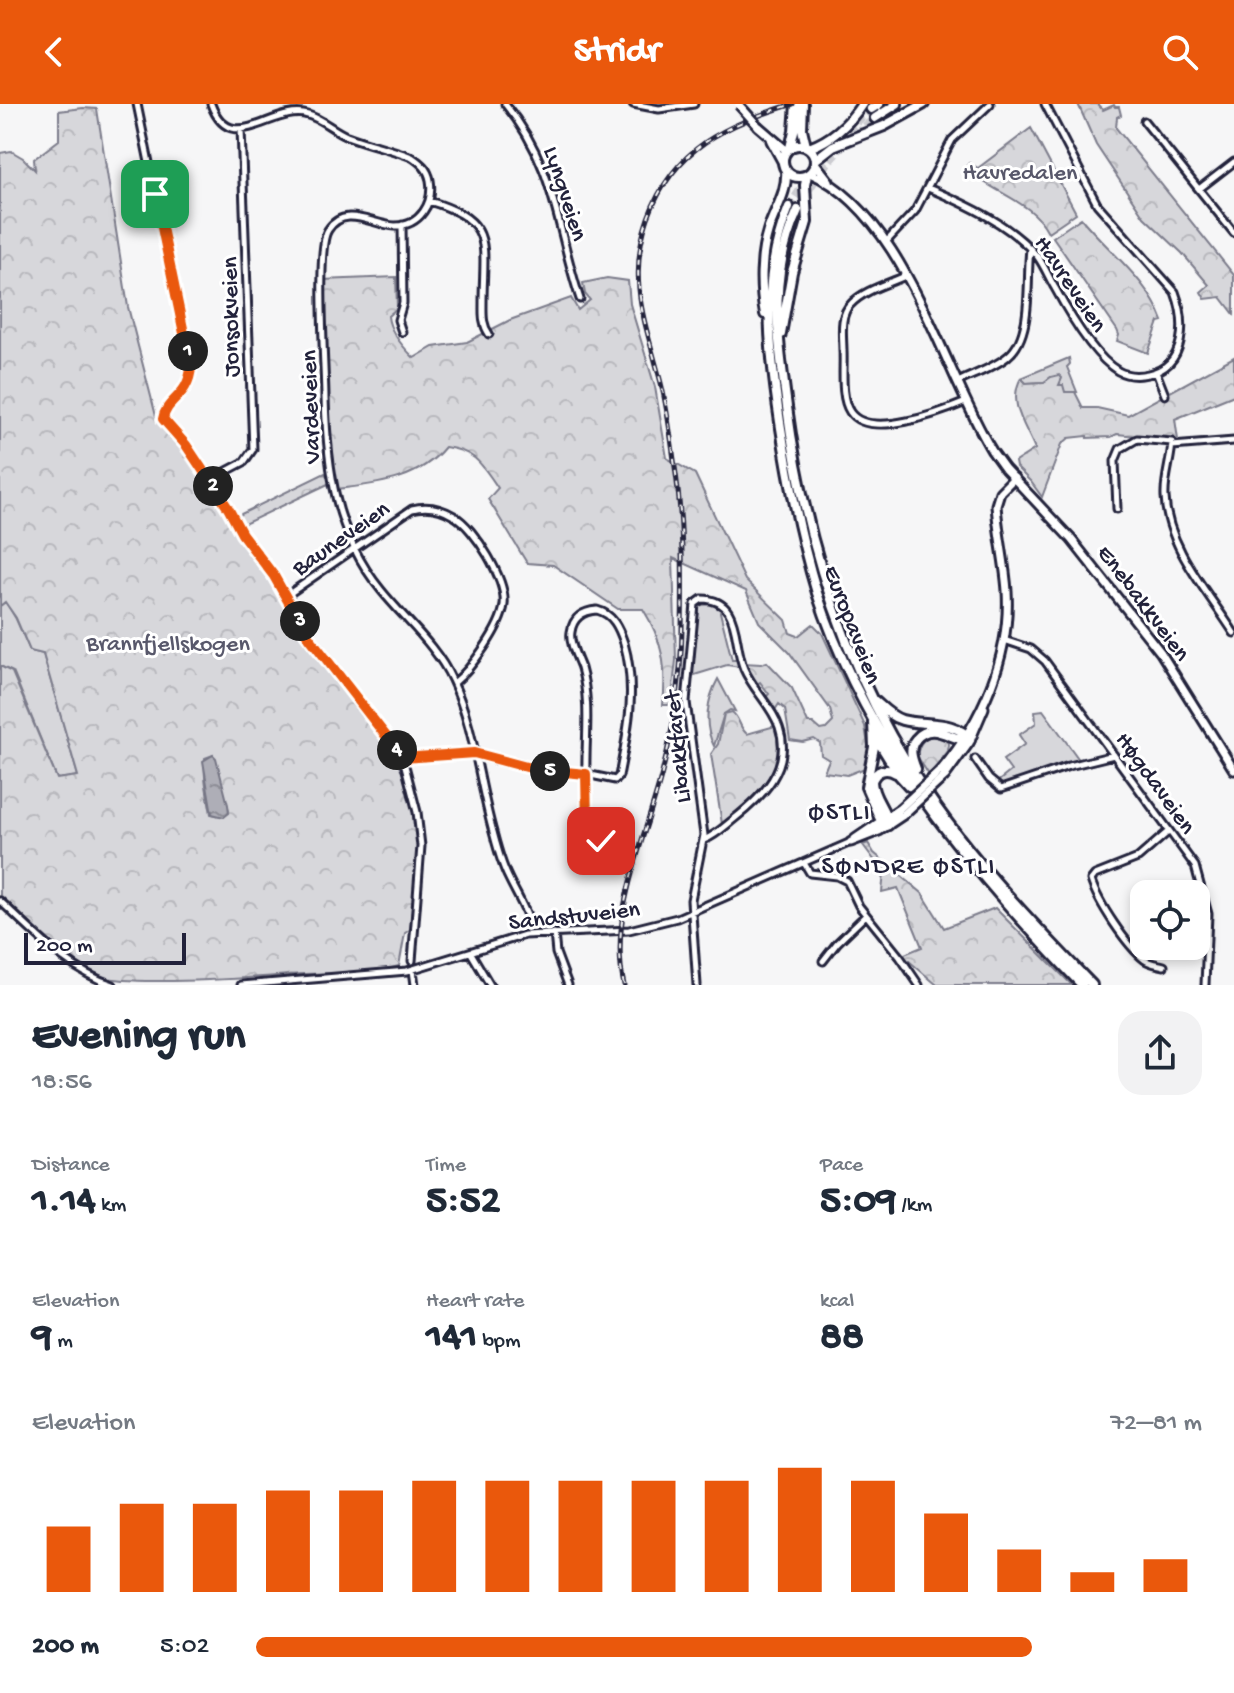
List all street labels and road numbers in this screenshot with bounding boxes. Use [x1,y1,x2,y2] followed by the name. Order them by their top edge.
[535,143,593,246] street label: Lyngveien
[1026,231,1112,339] street label: Havreveien
[217,256,248,377] street label: Jonsokveien
[296,349,329,465] street label: Vardeveien
[287,495,397,585] street label: Bauneveien
[1089,540,1196,668] street label: Enebakkveien
[815,562,887,689] street label: Europaveien
[659,687,700,804] street label: Libakkfaret
[1107,727,1201,841] street label: Høgdaveien
[507,896,642,939] street label: Sandstuveien

